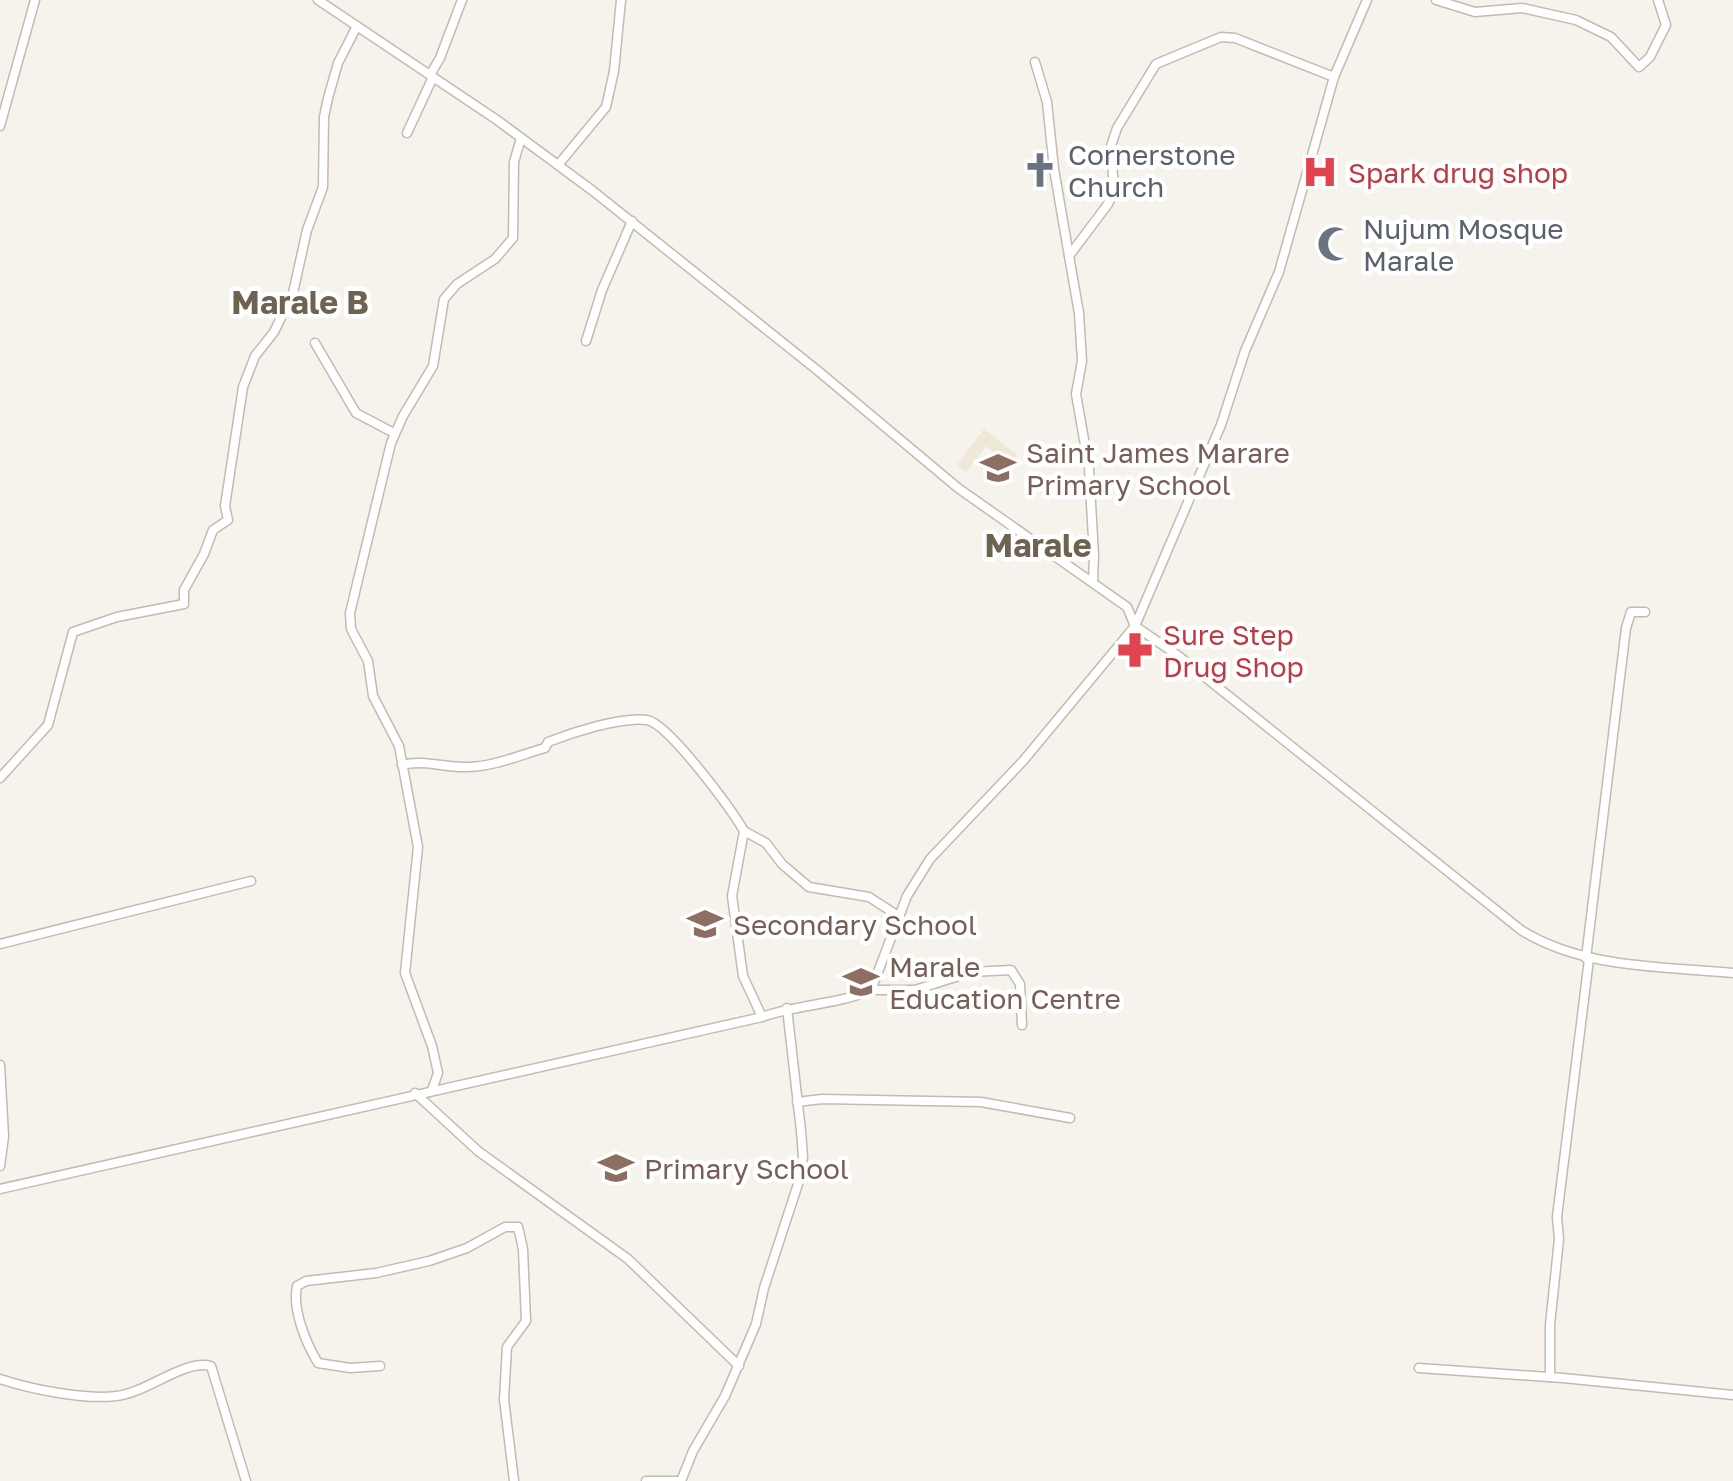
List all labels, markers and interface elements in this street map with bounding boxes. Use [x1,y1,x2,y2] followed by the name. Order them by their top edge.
[1068,138,1235,203] place label: Cornerstone Church
[1021,151,1059,189] church icon: Cornerstone Church
[1301,153,1339,191] hospital icon: Spark drug shop
[1348,156,1568,189] place label: Spark drug shop
[1363,212,1564,277] place label: Nujum Mosque Marale
[1316,225,1354,263] mosque icon: Nujum Mosque Marale
[231,283,369,321] district label: Marale B
[1026,436,1290,501] place label: Saint James Marare Primary School
[979,449,1017,487] school or university icon: Saint James Marare Primary School
[984,526,1092,564] district label: Marale
[1163,618,1304,683] place label: Sure Step Drug Shop
[1116,631,1154,669] pharmacy icon: Sure Step Drug Shop
[686,905,724,943] school or university icon: Secondary School
[733,908,977,941] place label: Secondary School
[889,950,1121,1015] place label: Marale Education Centre
[842,963,880,1001] school or university icon: Marale Education Centre
[597,1149,635,1187] school or university icon: Primary School
[644,1152,849,1185] place label: Primary School

